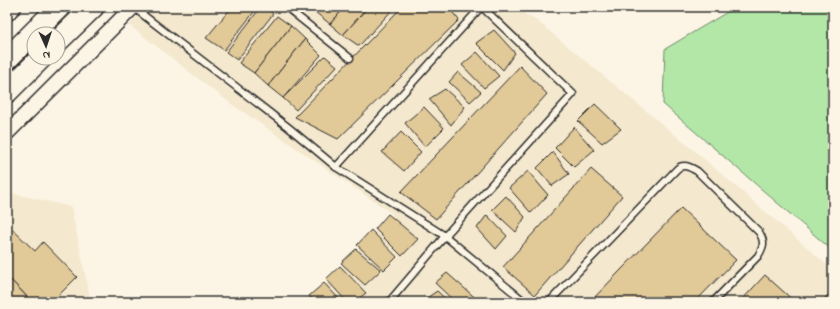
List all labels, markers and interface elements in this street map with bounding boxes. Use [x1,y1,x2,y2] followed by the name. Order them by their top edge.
[26,26,66,66] north arrow
[42,47,51,63] text: N

